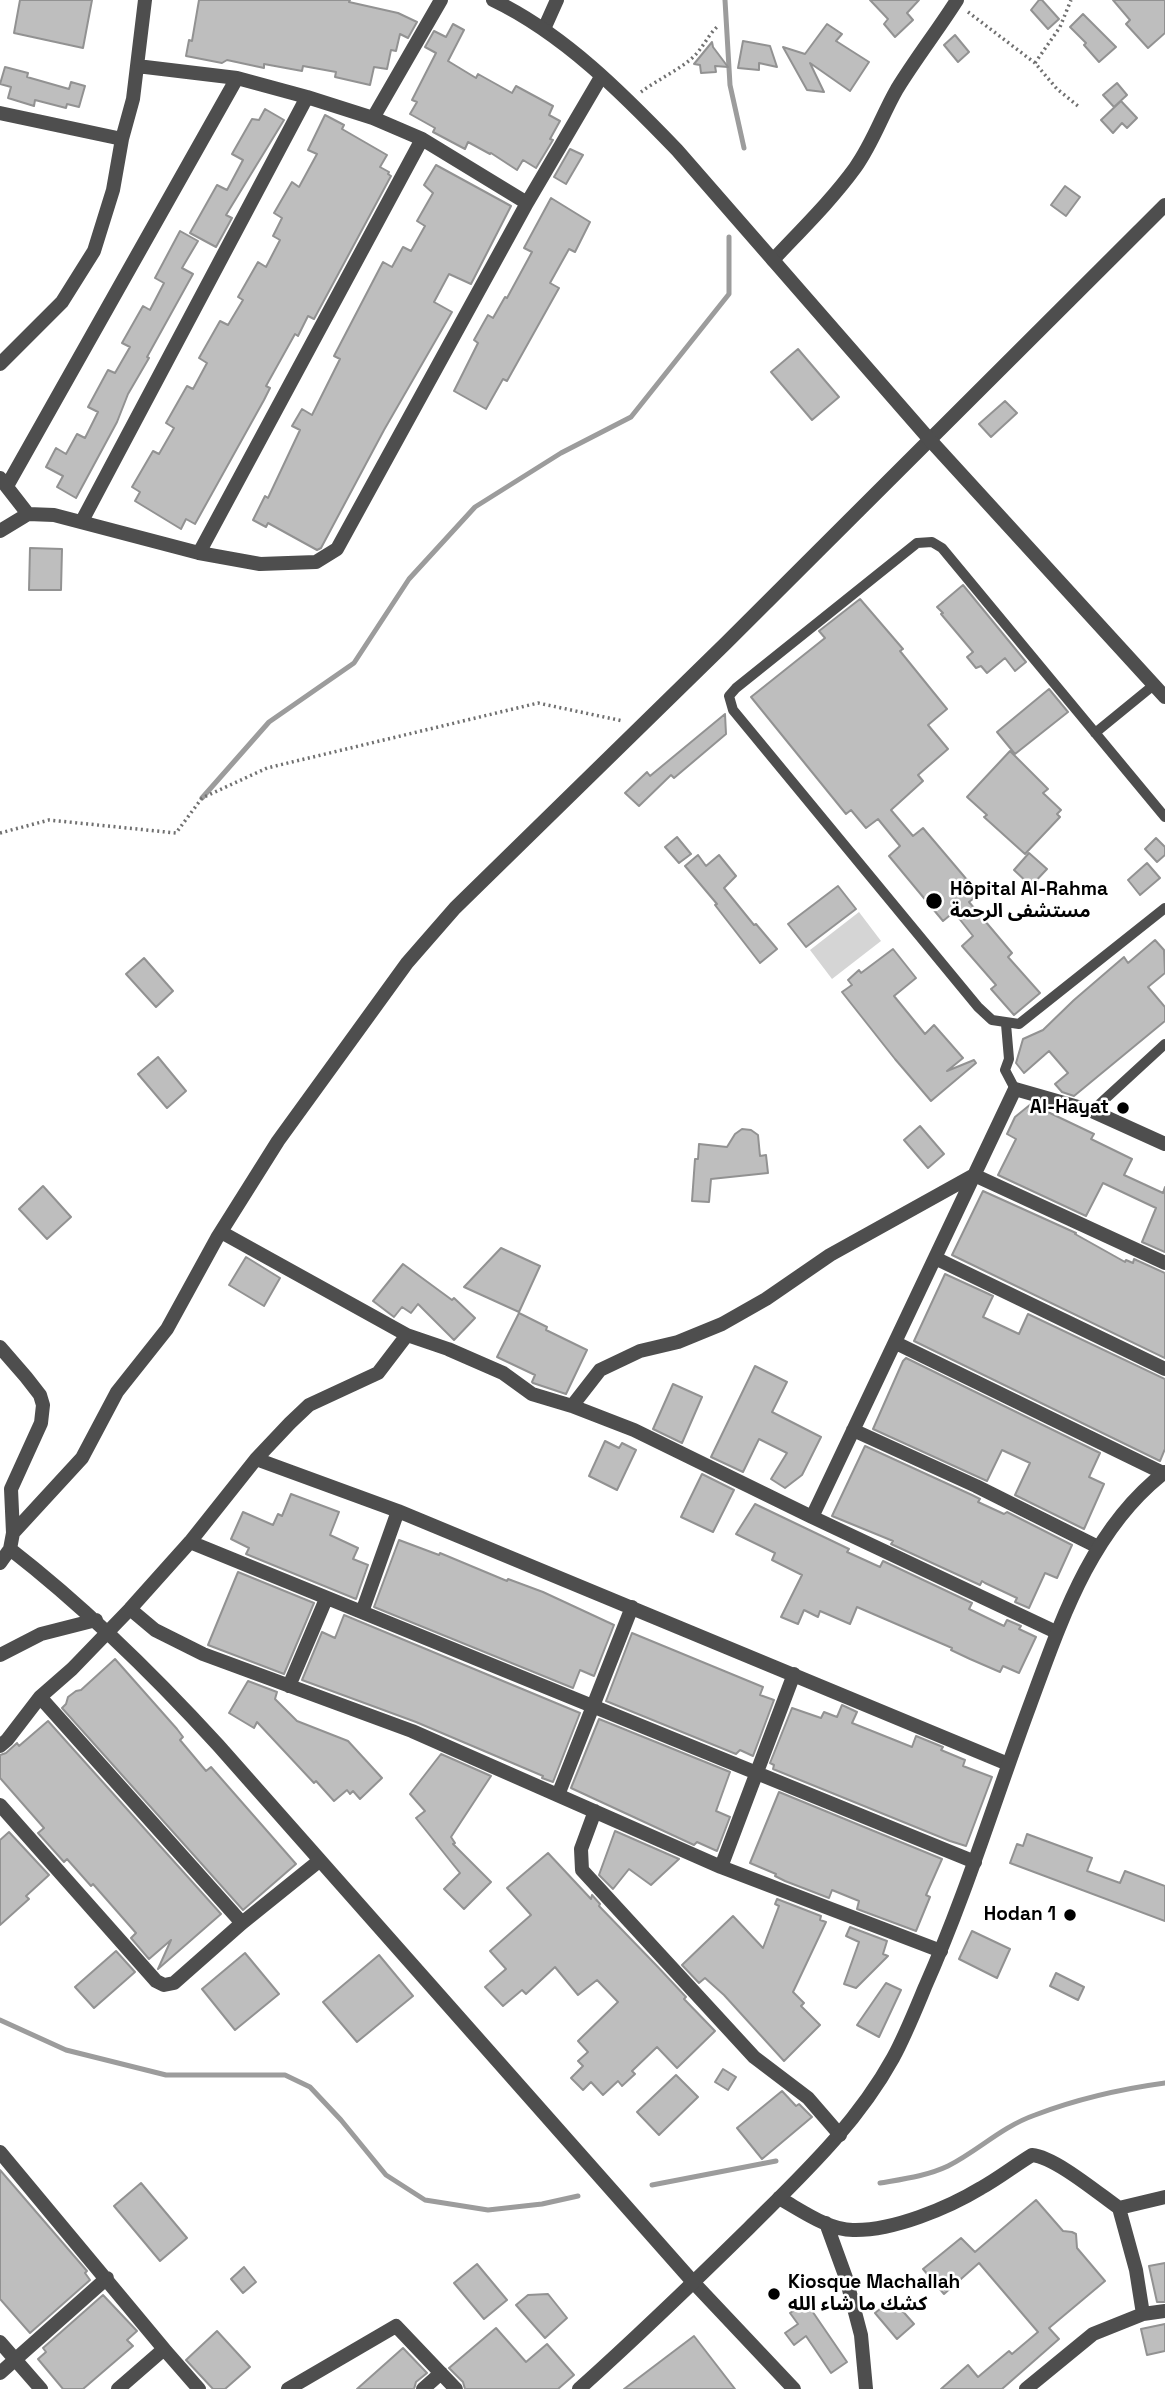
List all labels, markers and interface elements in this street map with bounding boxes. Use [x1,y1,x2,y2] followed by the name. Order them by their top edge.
[950,879,1108,923] place label: Hôpital Al-Rahma مستشفى الرحمة
[924,891,944,911] marker: Hôpital Al-Rahma مستشفى الرحمة
[1030,1097,1109,1119] place label: Al-Hayat
[1115,1100,1131,1116] marker: Al-Hayat
[984,1904,1056,1926] place label: Hodan 1
[1062,1907,1078,1923] marker: Hodan 1
[788,2272,960,2316] place label: Kiosque Machallah كشك ما شاء الله
[766,2286,782,2302] marker: Kiosque Machallah كشك ما شاء الله

